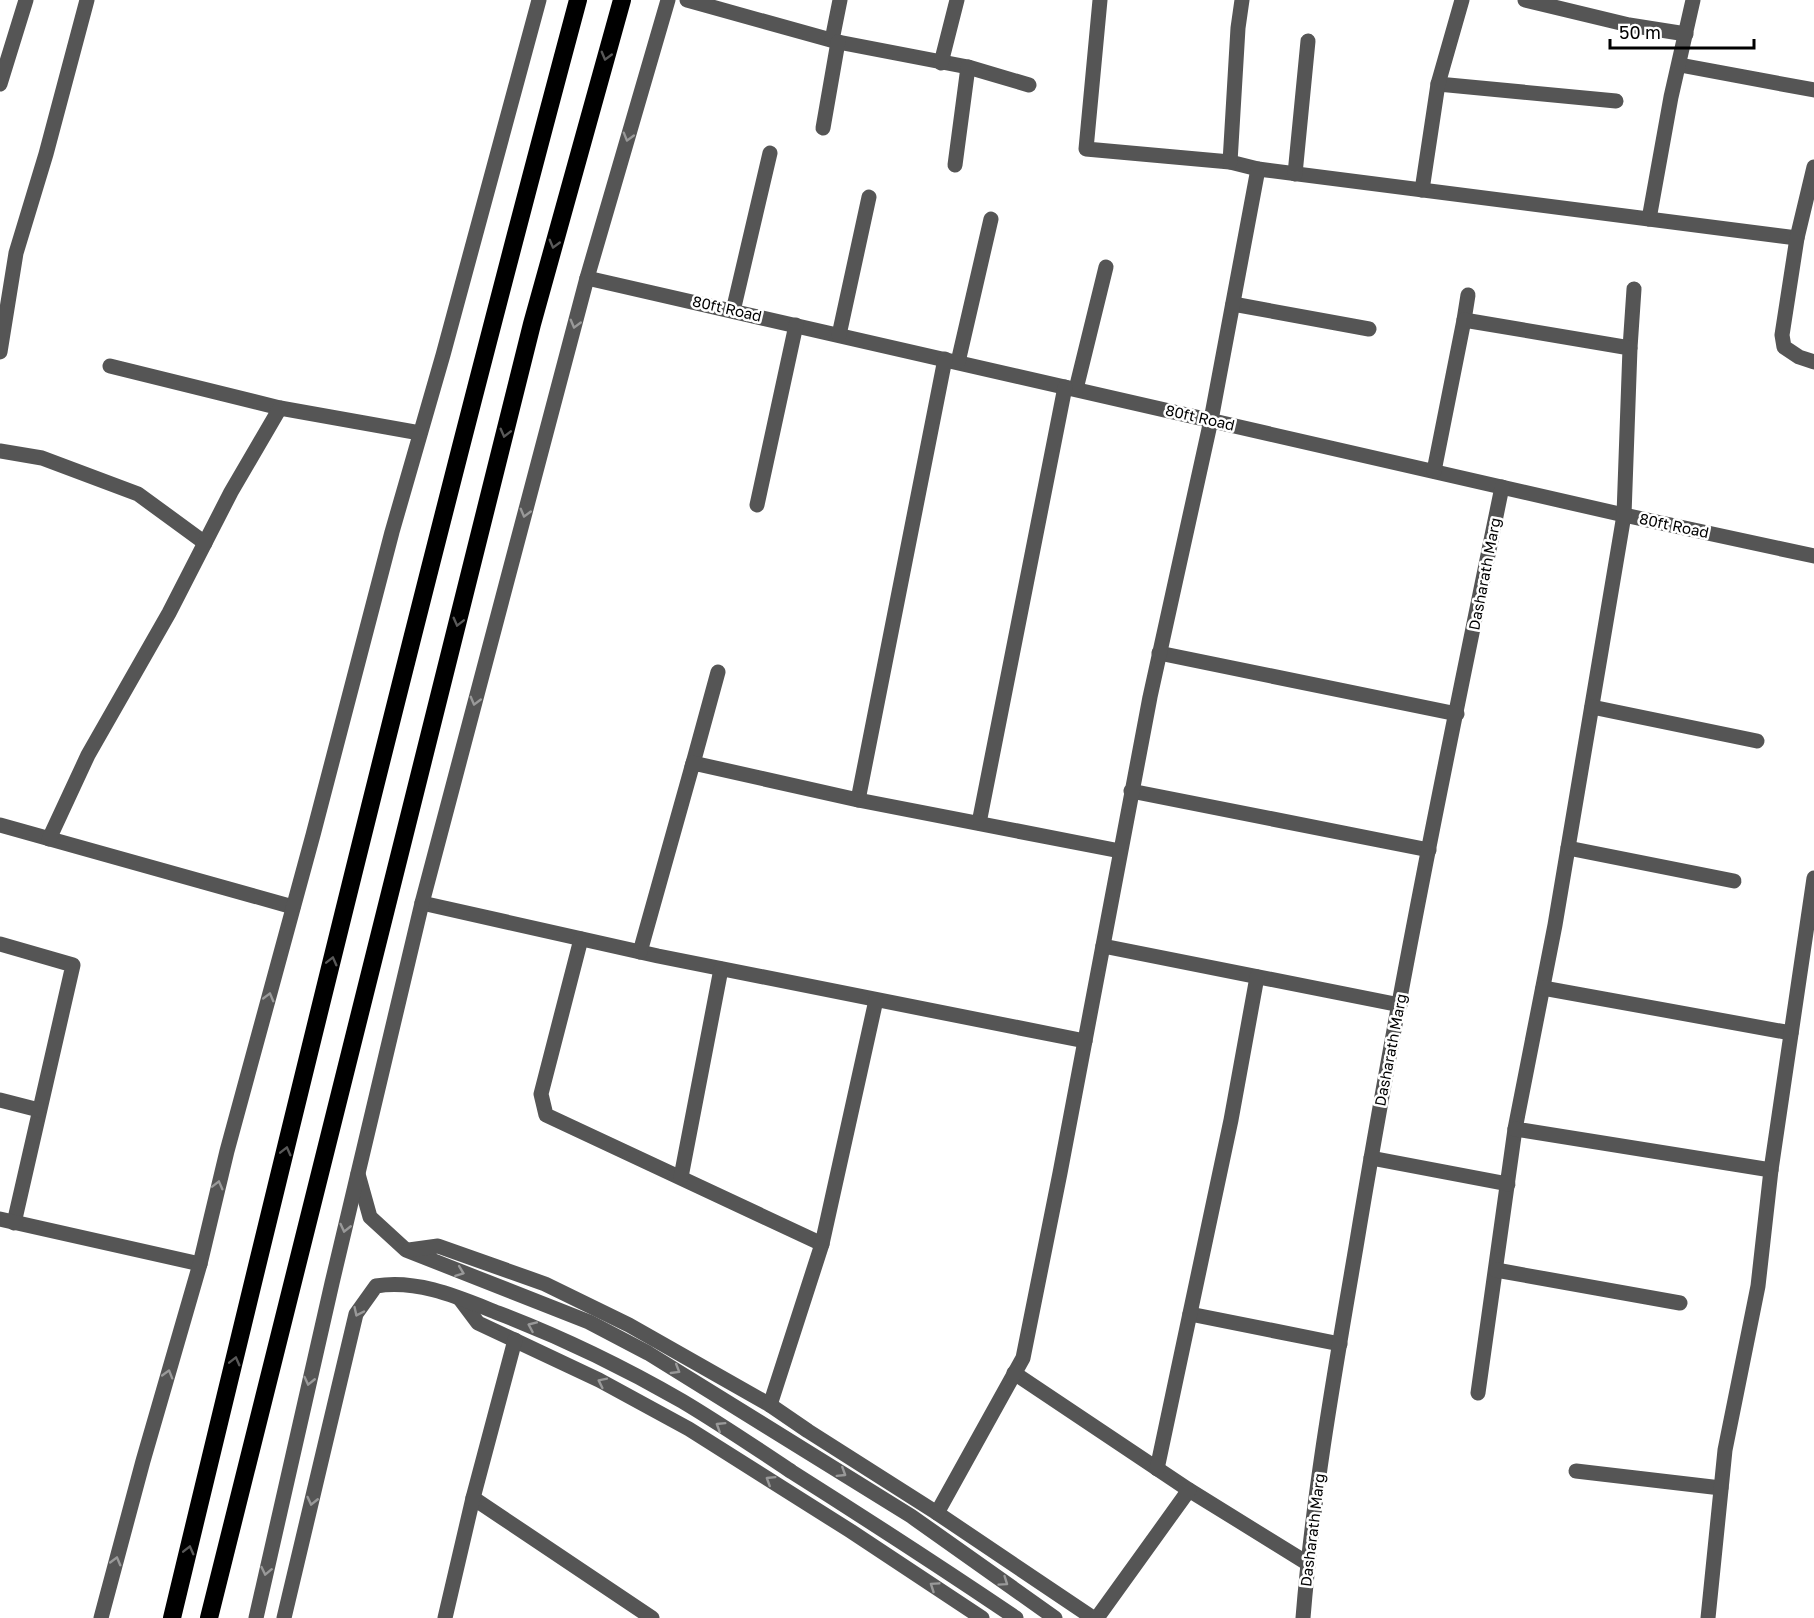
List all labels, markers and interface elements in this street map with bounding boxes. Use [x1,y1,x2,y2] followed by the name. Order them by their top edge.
[1610,12,1754,50] scale bar
[1619,21,1661,43] text: 50 m
[601,51,613,61] one-way arrow
[623,131,635,142] one-way arrow
[549,238,561,249] one-way arrow
[691,291,764,325] street label: 80ft Road
[570,318,582,329] one-way arrow
[1164,400,1237,434] street label: 80ft Road
[500,427,512,438] one-way arrow
[520,507,532,518] one-way arrow
[1638,509,1711,541] street label: 80ft Road
[1464,516,1504,631] street label: Dasharath Marg
[452,617,465,627] one-way arrow
[470,696,483,706] one-way arrow
[324,957,337,967] one-way arrow
[262,992,274,1003] one-way arrow
[1370,992,1410,1107] street label: Dasharath Marg
[278,1146,291,1156] one-way arrow
[211,1180,224,1190] one-way arrow
[339,1223,352,1233] one-way arrow
[454,1265,465,1277] one-way arrow
[354,1306,366,1317] one-way arrow
[527,1321,538,1333] one-way arrow
[227,1356,240,1366] one-way arrow
[670,1363,680,1375] one-way arrow
[161,1369,173,1379] one-way arrow
[304,1376,317,1386] one-way arrow
[597,1377,608,1389] one-way arrow
[716,1422,727,1433] one-way arrow
[836,1465,847,1476] one-way arrow
[1296,1472,1328,1588] street label: Dasharath Marg
[766,1475,776,1487] one-way arrow
[306,1496,319,1506] one-way arrow
[181,1546,194,1556] one-way arrow
[109,1557,121,1567] one-way arrow
[260,1566,273,1576] one-way arrow
[998,1575,1009,1586] one-way arrow
[929,1582,940,1593] one-way arrow

